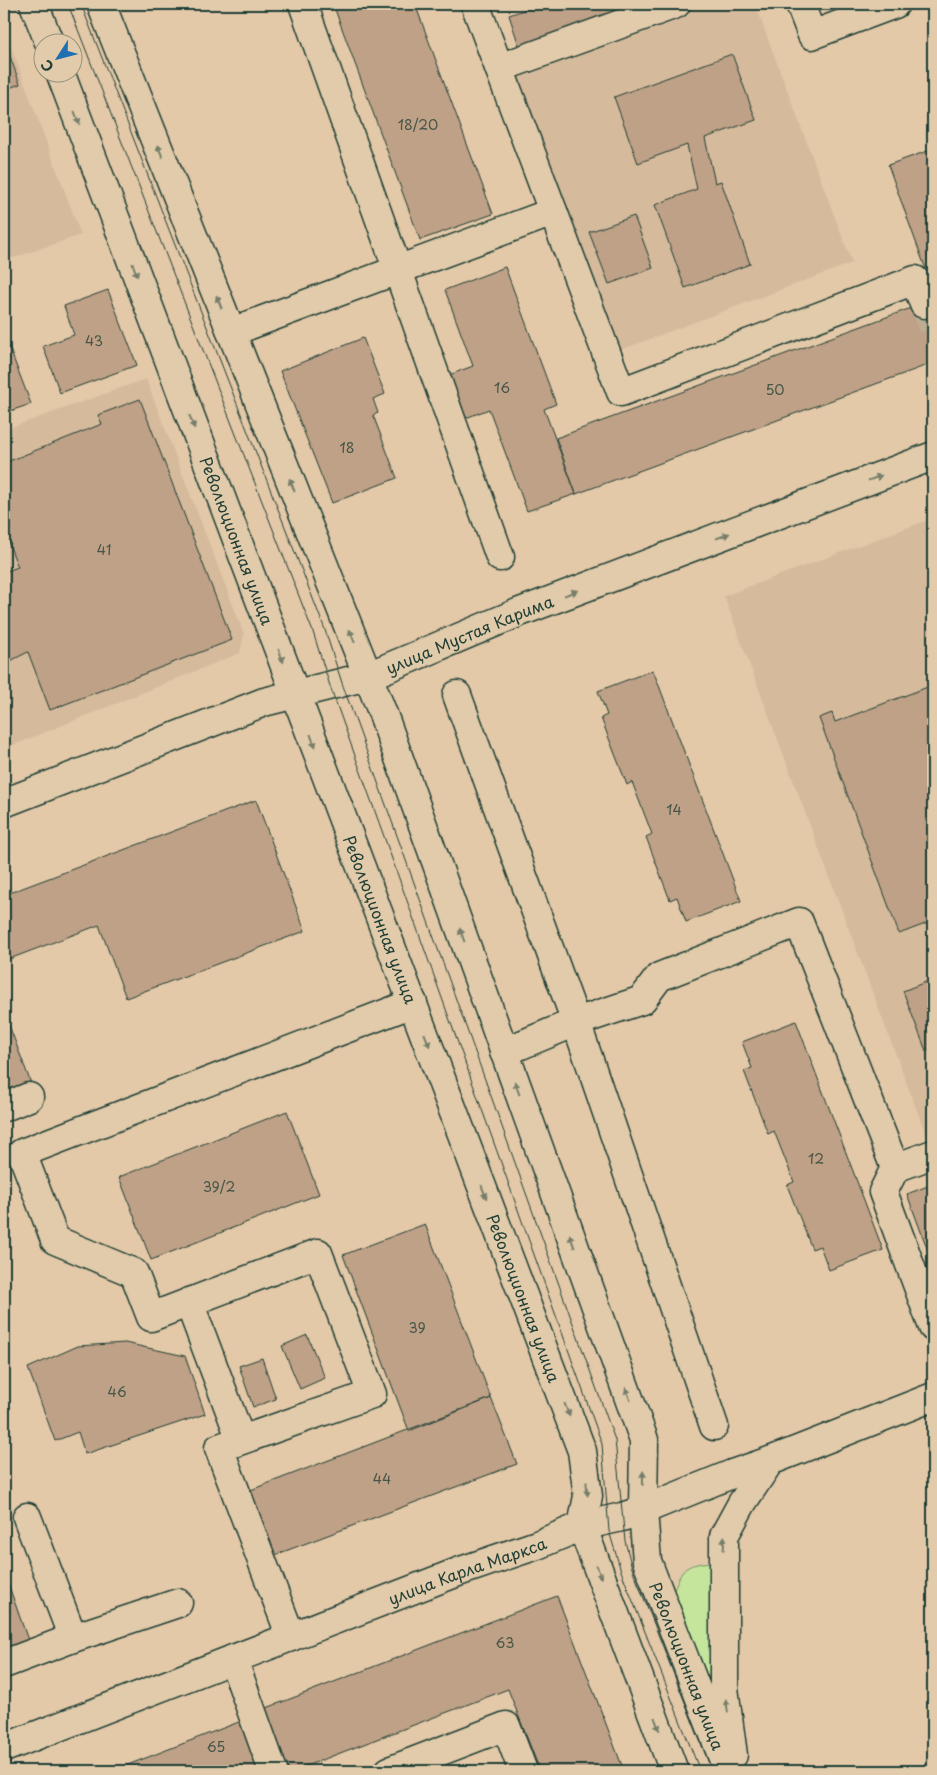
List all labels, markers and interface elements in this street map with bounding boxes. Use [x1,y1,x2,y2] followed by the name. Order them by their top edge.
[32,32,82,82] north arrow
[35,56,59,76] text: С
[73,111,81,126] one-way arrow
[398,114,438,135] house number: 18/20
[155,144,163,158] one-way arrow
[131,263,139,278] one-way arrow
[215,295,223,309] one-way arrow
[85,330,103,351] house number: 43
[494,377,510,398] house number: 16
[765,379,785,400] house number: 50
[189,415,197,429] one-way arrow
[339,437,355,458] house number: 18
[195,453,280,628] street label: Революционная улица
[868,474,883,482] one-way arrow
[288,478,295,493] one-way arrow
[716,531,730,539] one-way arrow
[97,539,111,560] house number: 41
[382,589,557,679] street label: улица Мустая Карима
[564,589,579,597] one-way arrow
[348,629,355,644] one-way arrow
[277,649,285,664] one-way arrow
[309,734,317,749] one-way arrow
[666,799,682,820] house number: 14
[338,832,424,1007] street label: Революционная улица
[458,928,465,943] one-way arrow
[423,1033,431,1048] one-way arrow
[513,1080,521,1095] one-way arrow
[808,1148,824,1169] house number: 12
[203,1176,235,1197] house number: 39/2
[480,1185,488,1200] one-way arrow
[481,1210,567,1386] street label: Революционная улица
[568,1233,576,1248] one-way arrow
[408,1317,426,1338] house number: 39
[107,1381,127,1402] house number: 46
[624,1386,632,1401] one-way arrow
[564,1402,571,1417] one-way arrow
[373,1468,391,1489] house number: 44
[640,1469,648,1485] one-way arrow
[583,1481,591,1497] one-way arrow
[384,1530,550,1610] street label: улица Карла Маркса
[721,1535,729,1551] one-way arrow
[595,1565,603,1580] one-way arrow
[644,1578,731,1753] street label: Революционная улица
[496,1632,514,1653] house number: 63
[722,1697,730,1713] one-way arrow
[653,1717,661,1732] one-way arrow
[207,1736,225,1757] house number: 65

